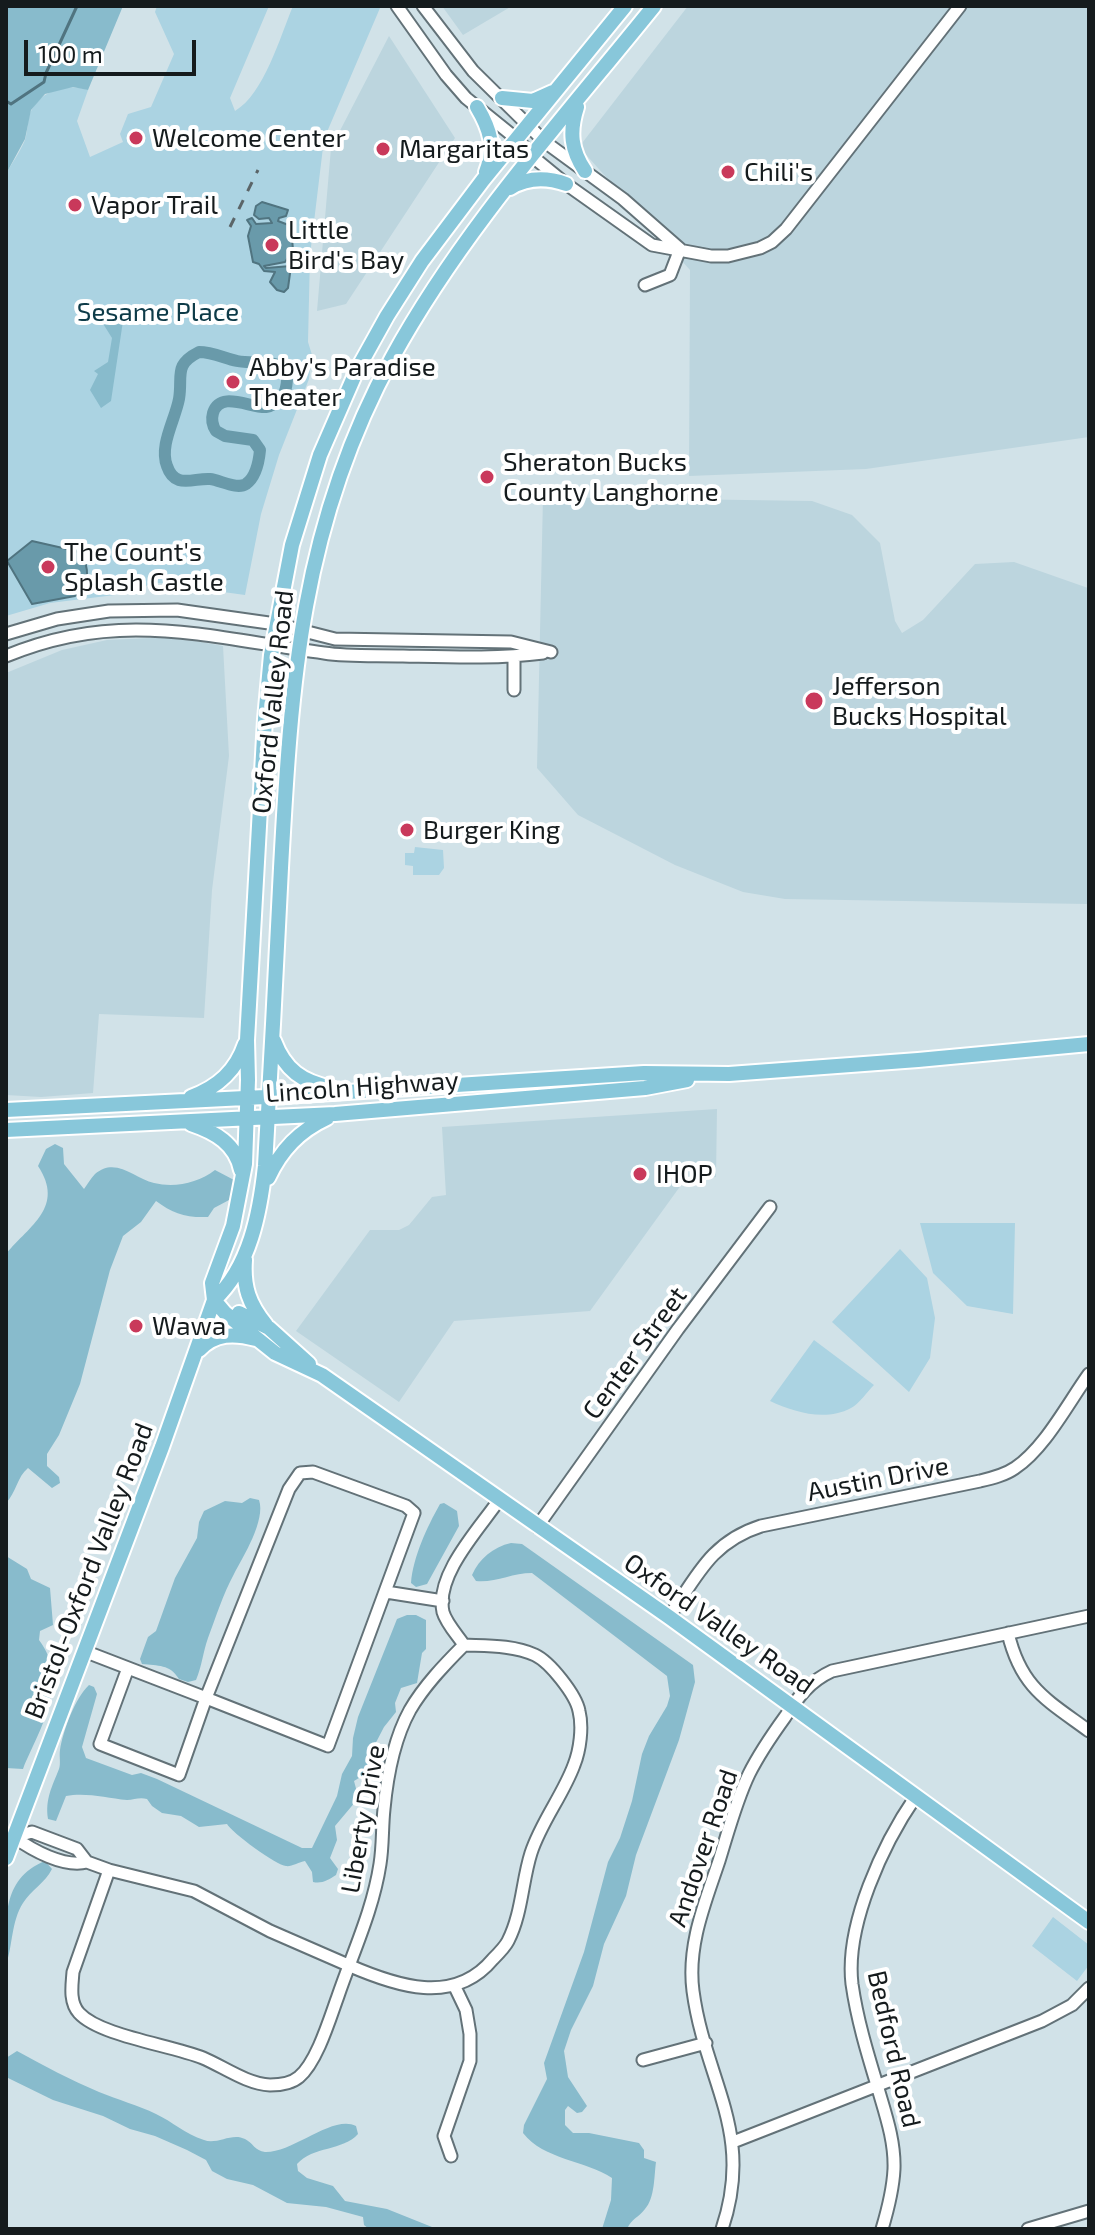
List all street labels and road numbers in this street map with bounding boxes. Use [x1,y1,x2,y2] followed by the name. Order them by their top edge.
[246,589,300,815] street label: Oxford Valley Road
[264,1065,460,1109] street label: Lincoln Highway
[576,1281,694,1425] street label: Center Street
[18,1419,160,1723] street label: Bristol-Oxford Valley Road
[805,1450,951,1508] street label: Austin Drive
[618,1547,820,1701] street label: Oxford Valley Road
[335,1742,391,1896] street label: Liberty Drive
[661,1765,745,1931] street label: Andover Road
[861,1967,927,2131] street label: Bedford Road

